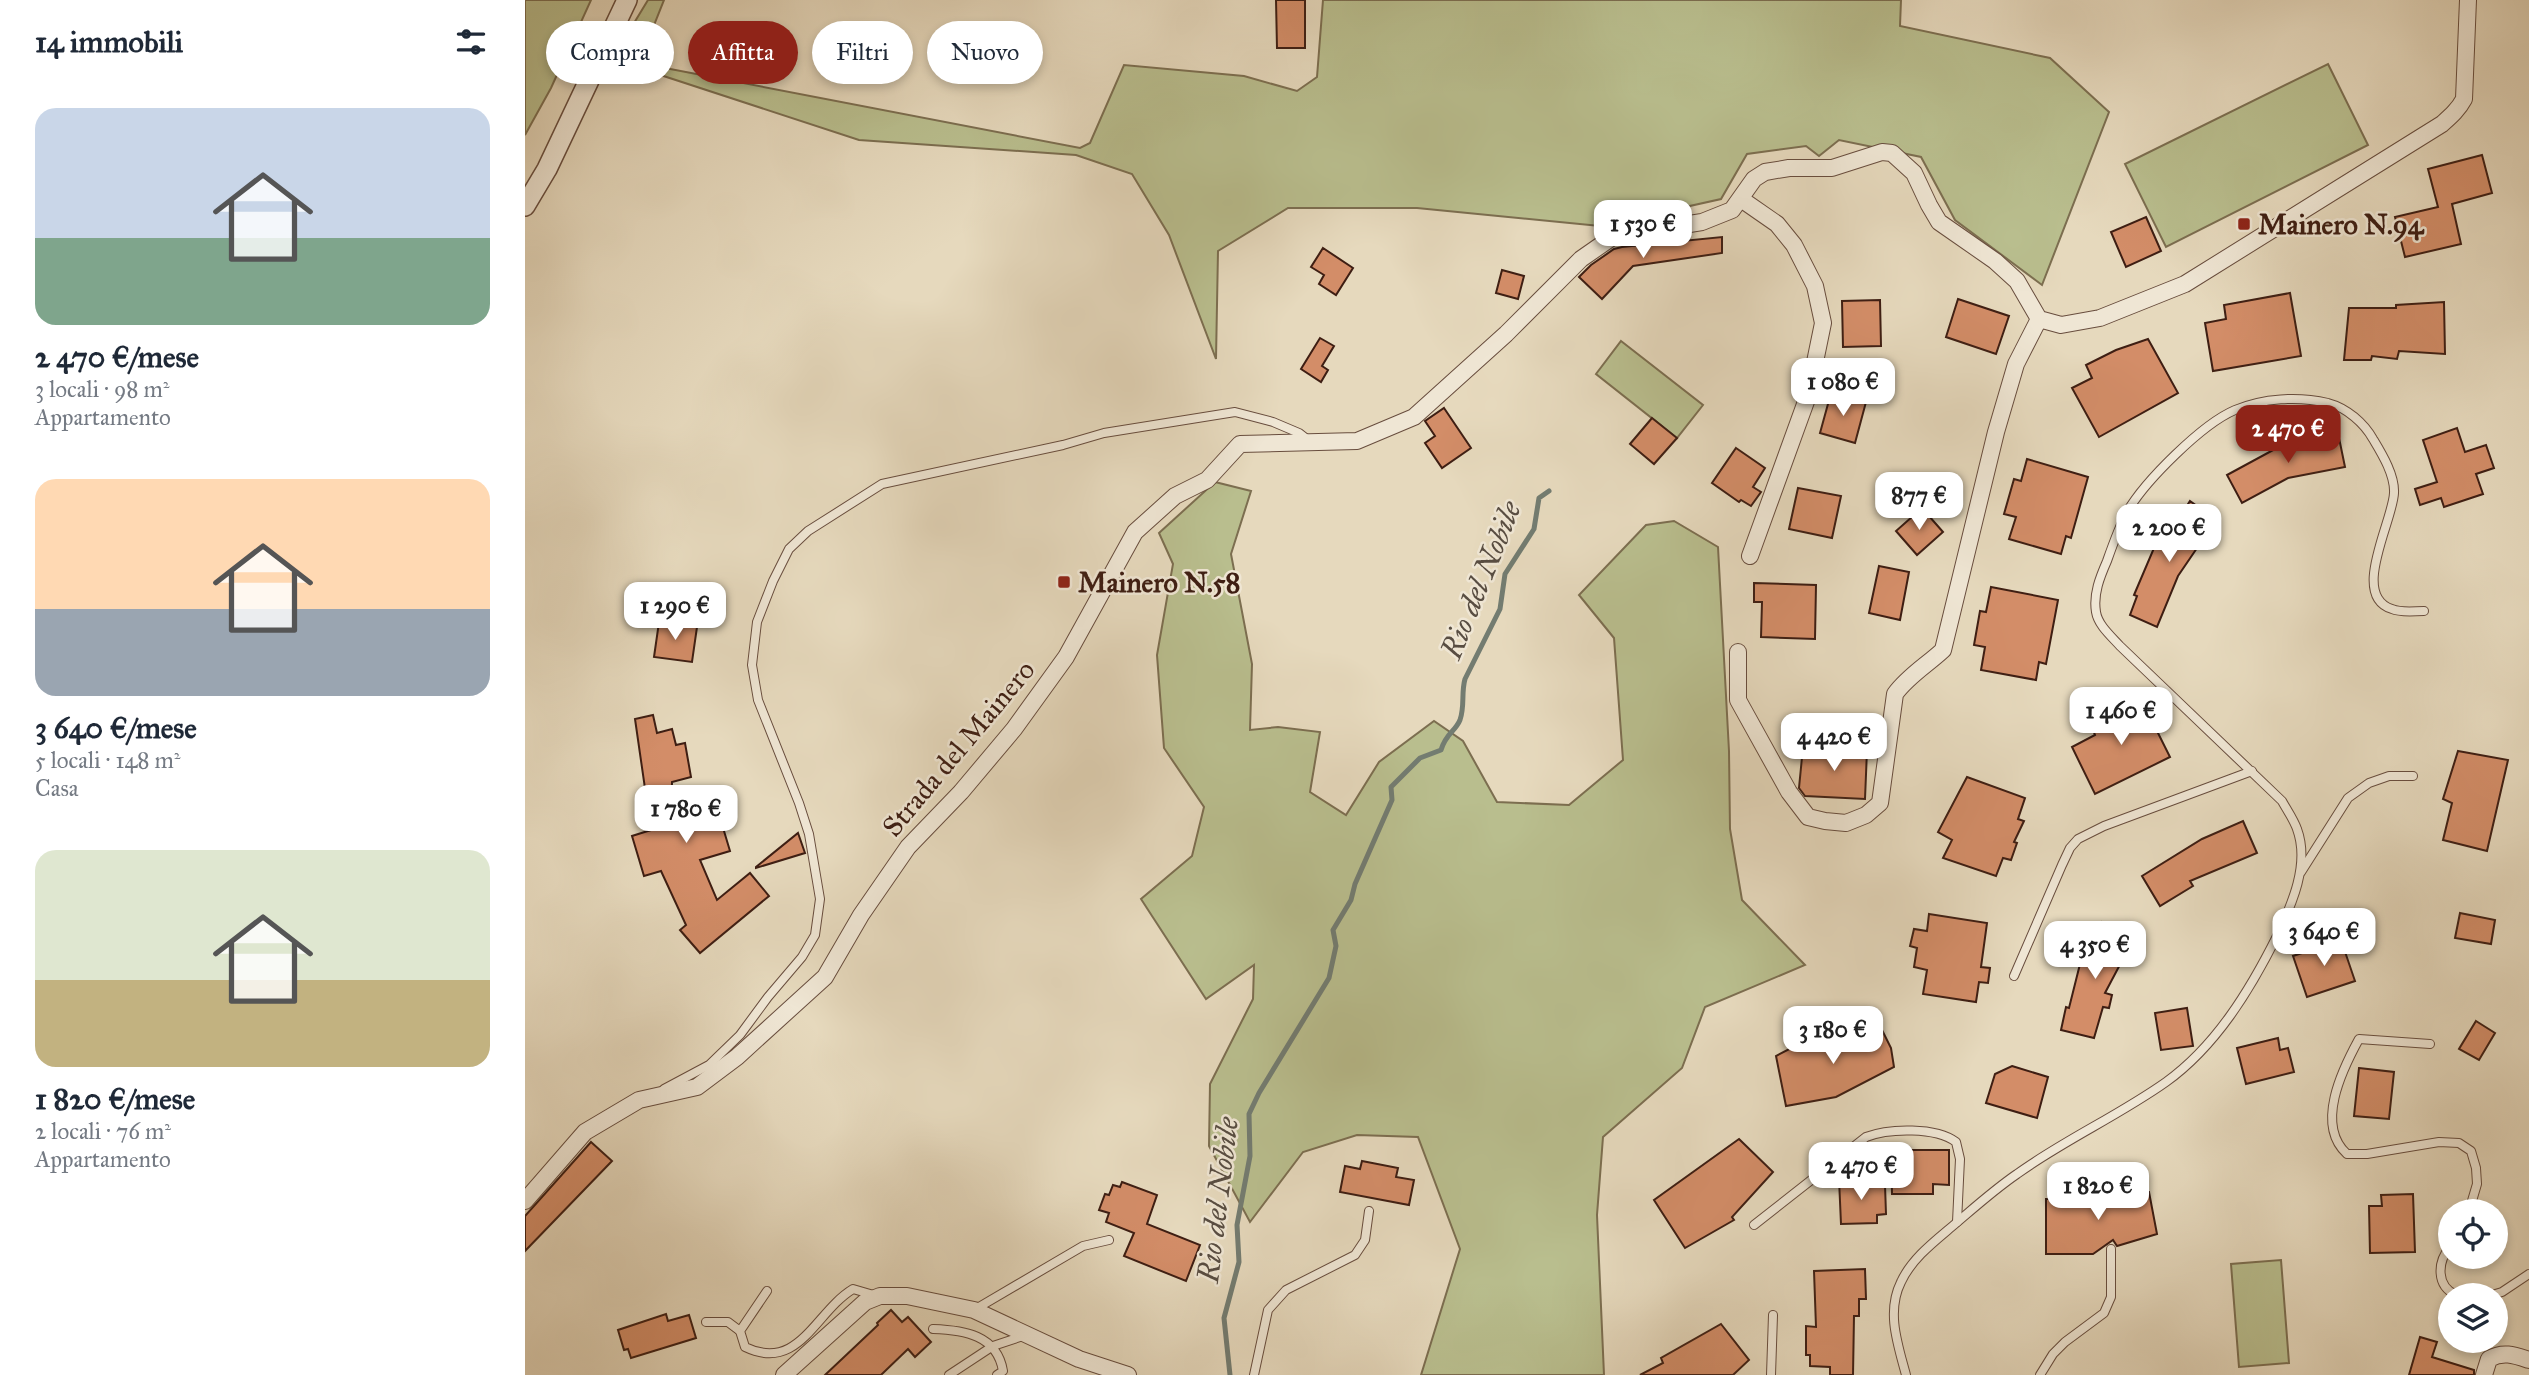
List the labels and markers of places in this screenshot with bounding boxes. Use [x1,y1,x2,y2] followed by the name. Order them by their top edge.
[1578,201,1708,260] pin: 1 530 €
[2258,207,2425,242] place label: Mainero N.94
[2236,216,2252,232] marker: Mainero N.94
[1778,358,1908,418] pin: 1 080 €
[2223,406,2353,465] pin: 2 470 €
[1870,472,1968,532] pin: 877 €
[2104,504,2234,564] pin: 2 200 €
[1078,565,1240,600] place label: Mainero N.58
[1056,574,1072,590] marker: Mainero N.58
[610,582,740,642] pin: 1 290 €
[2056,688,2186,747] pin: 1 460 €
[1769,714,1899,773] pin: 4 420 €
[621,786,751,845] pin: 1 780 €
[2259,908,2389,968] pin: 3 640 €
[2030,922,2160,981] pin: 4 350 €
[1768,1006,1898,1066] pin: 3 180 €
[1796,1142,1926,1202] pin: 2 470 €
[2033,1162,2163,1222] pin: 1 820 €

